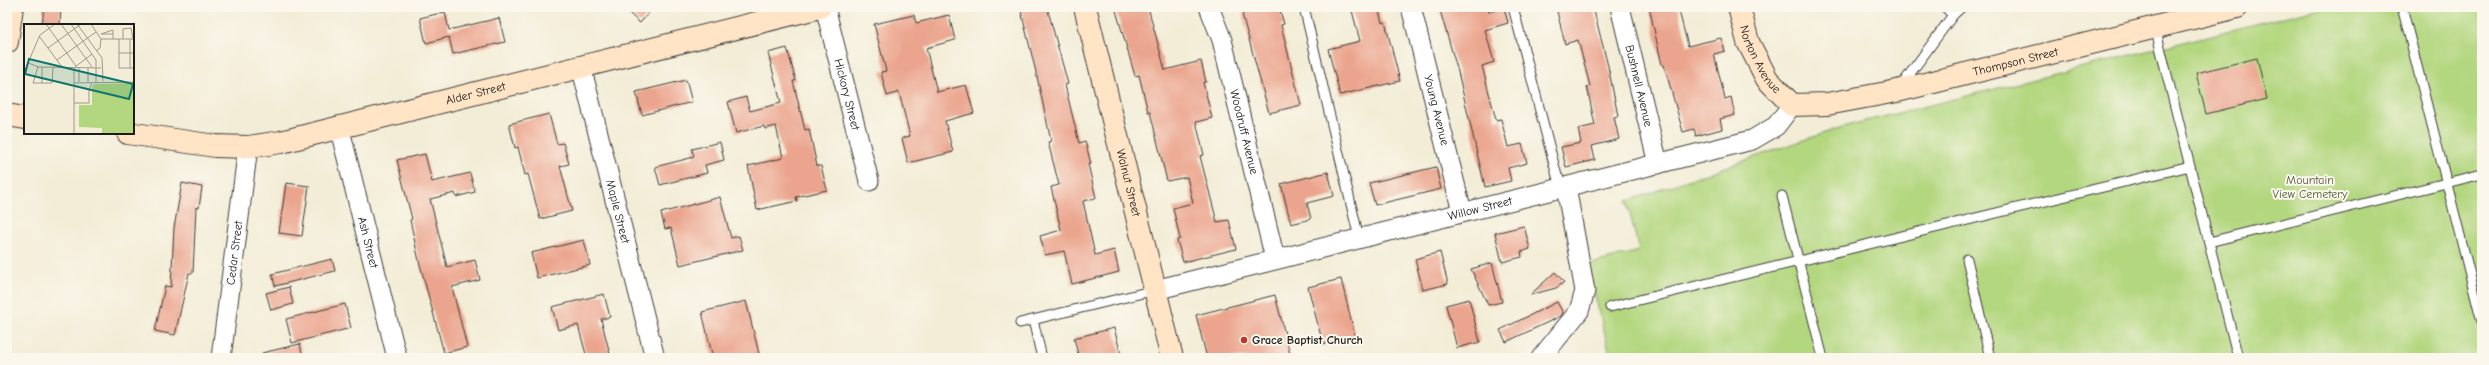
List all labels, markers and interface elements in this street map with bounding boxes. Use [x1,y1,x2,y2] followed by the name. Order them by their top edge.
[24,24,134,134] inset map
[1737,24,1784,96] street label: Norton Avenue
[1622,43,1656,128] street label: Bushnell Avenue
[1971,44,2060,79] street label: Thompson Street
[831,57,863,132] street label: Hickory Street
[1421,73,1452,147] street label: Young Avenue
[444,79,507,107] street label: Alder Street
[1227,88,1261,176] street label: Woodruff Avenue
[1113,148,1144,218] street label: Walnut Street
[2273,173,2348,201] park label: Mountain View Cemetery
[603,178,633,245] street label: Maple Street
[1446,193,1514,223] street label: Willow Street
[355,215,381,270] street label: Ash Street
[223,219,246,286] street label: Cedar Street
[1252,333,1363,347] place label: Grace Baptist Church
[1239,335,1249,345] marker: Grace Baptist Church

